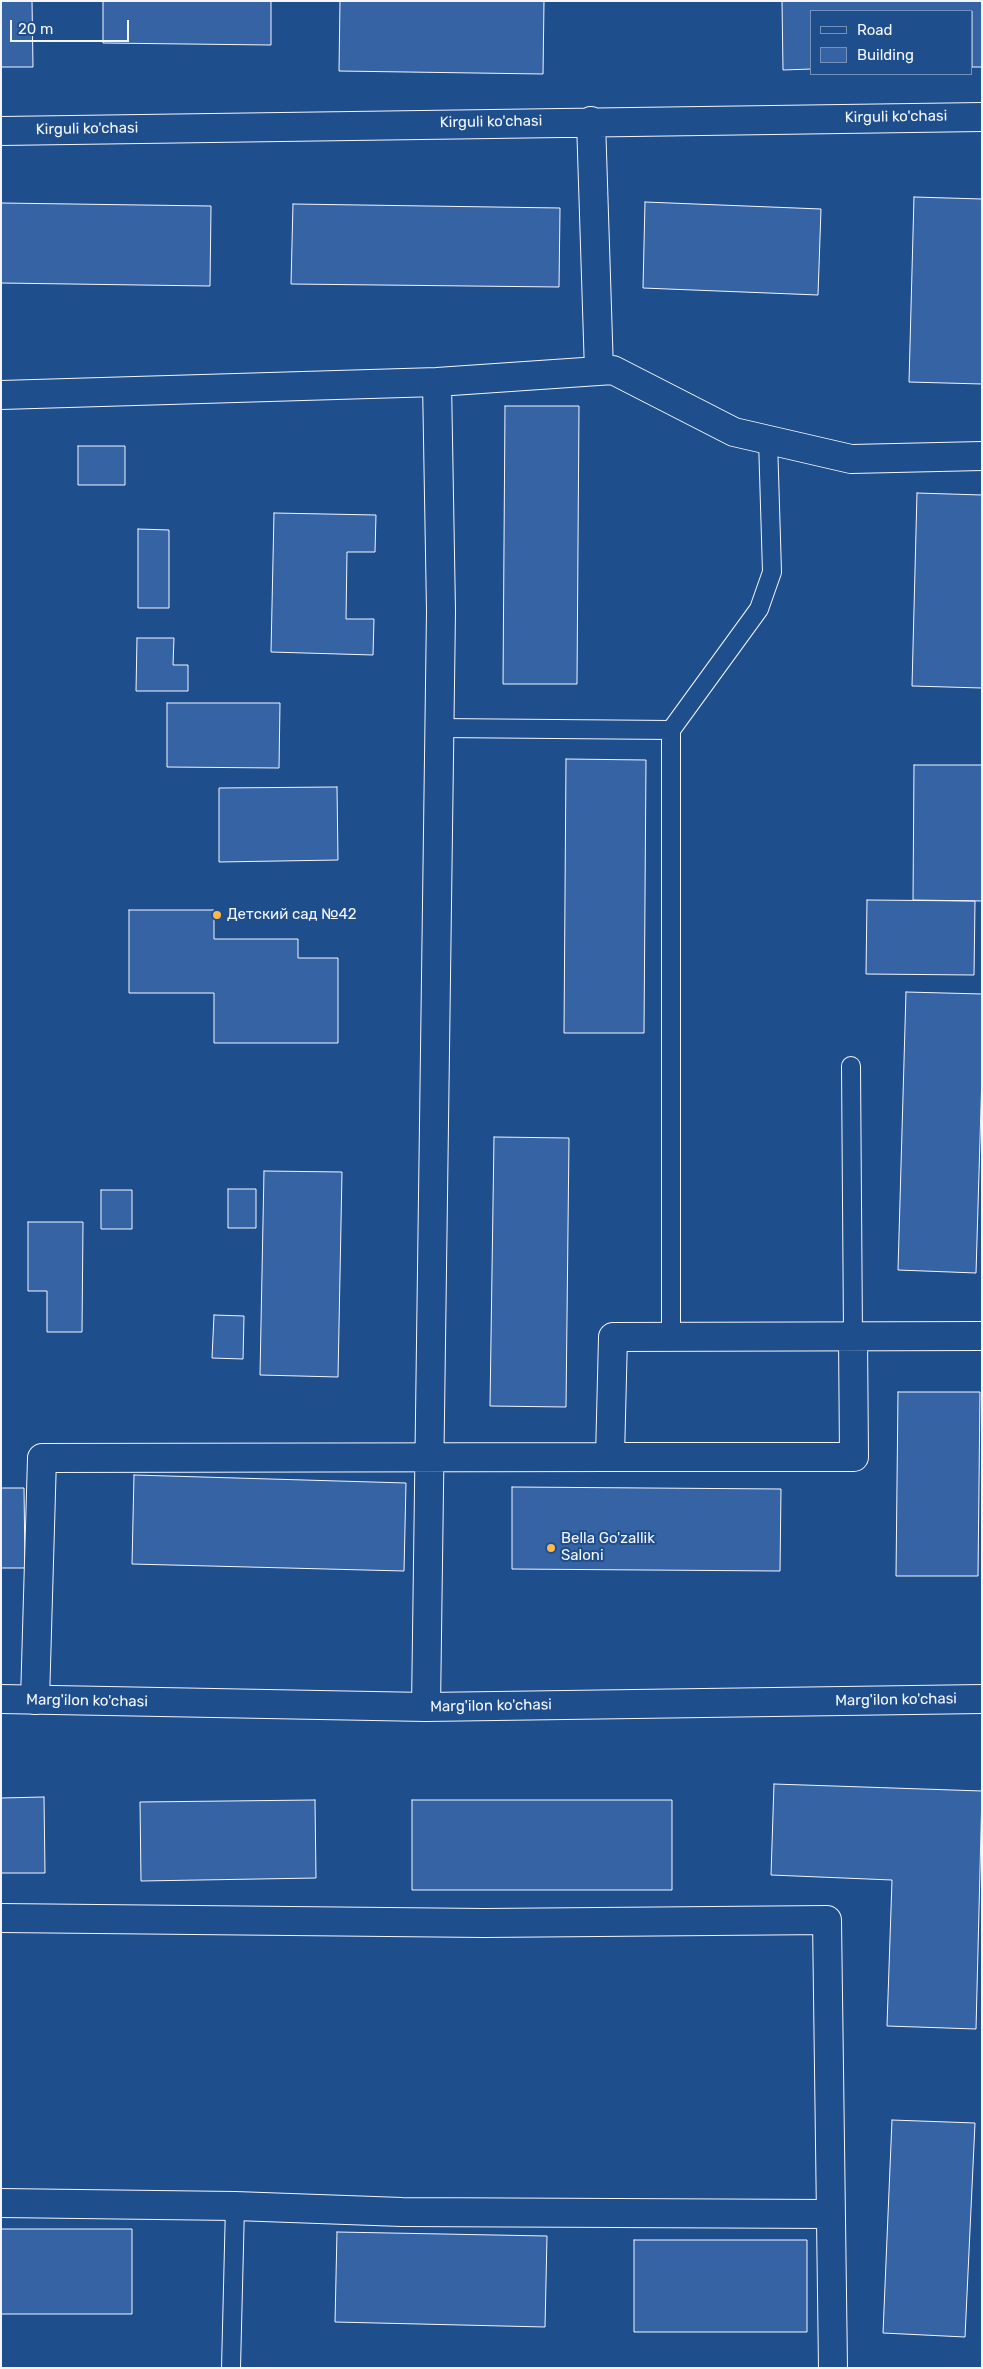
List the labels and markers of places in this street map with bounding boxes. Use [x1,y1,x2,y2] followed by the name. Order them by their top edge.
[227,906,357,924] place label: Детский сад №42
[211,909,223,921] marker: Детский сад №42
[561,1530,655,1565] place label: Bella Go'zallik Saloni
[545,1542,557,1554] marker: Bella Go'zallik Saloni

